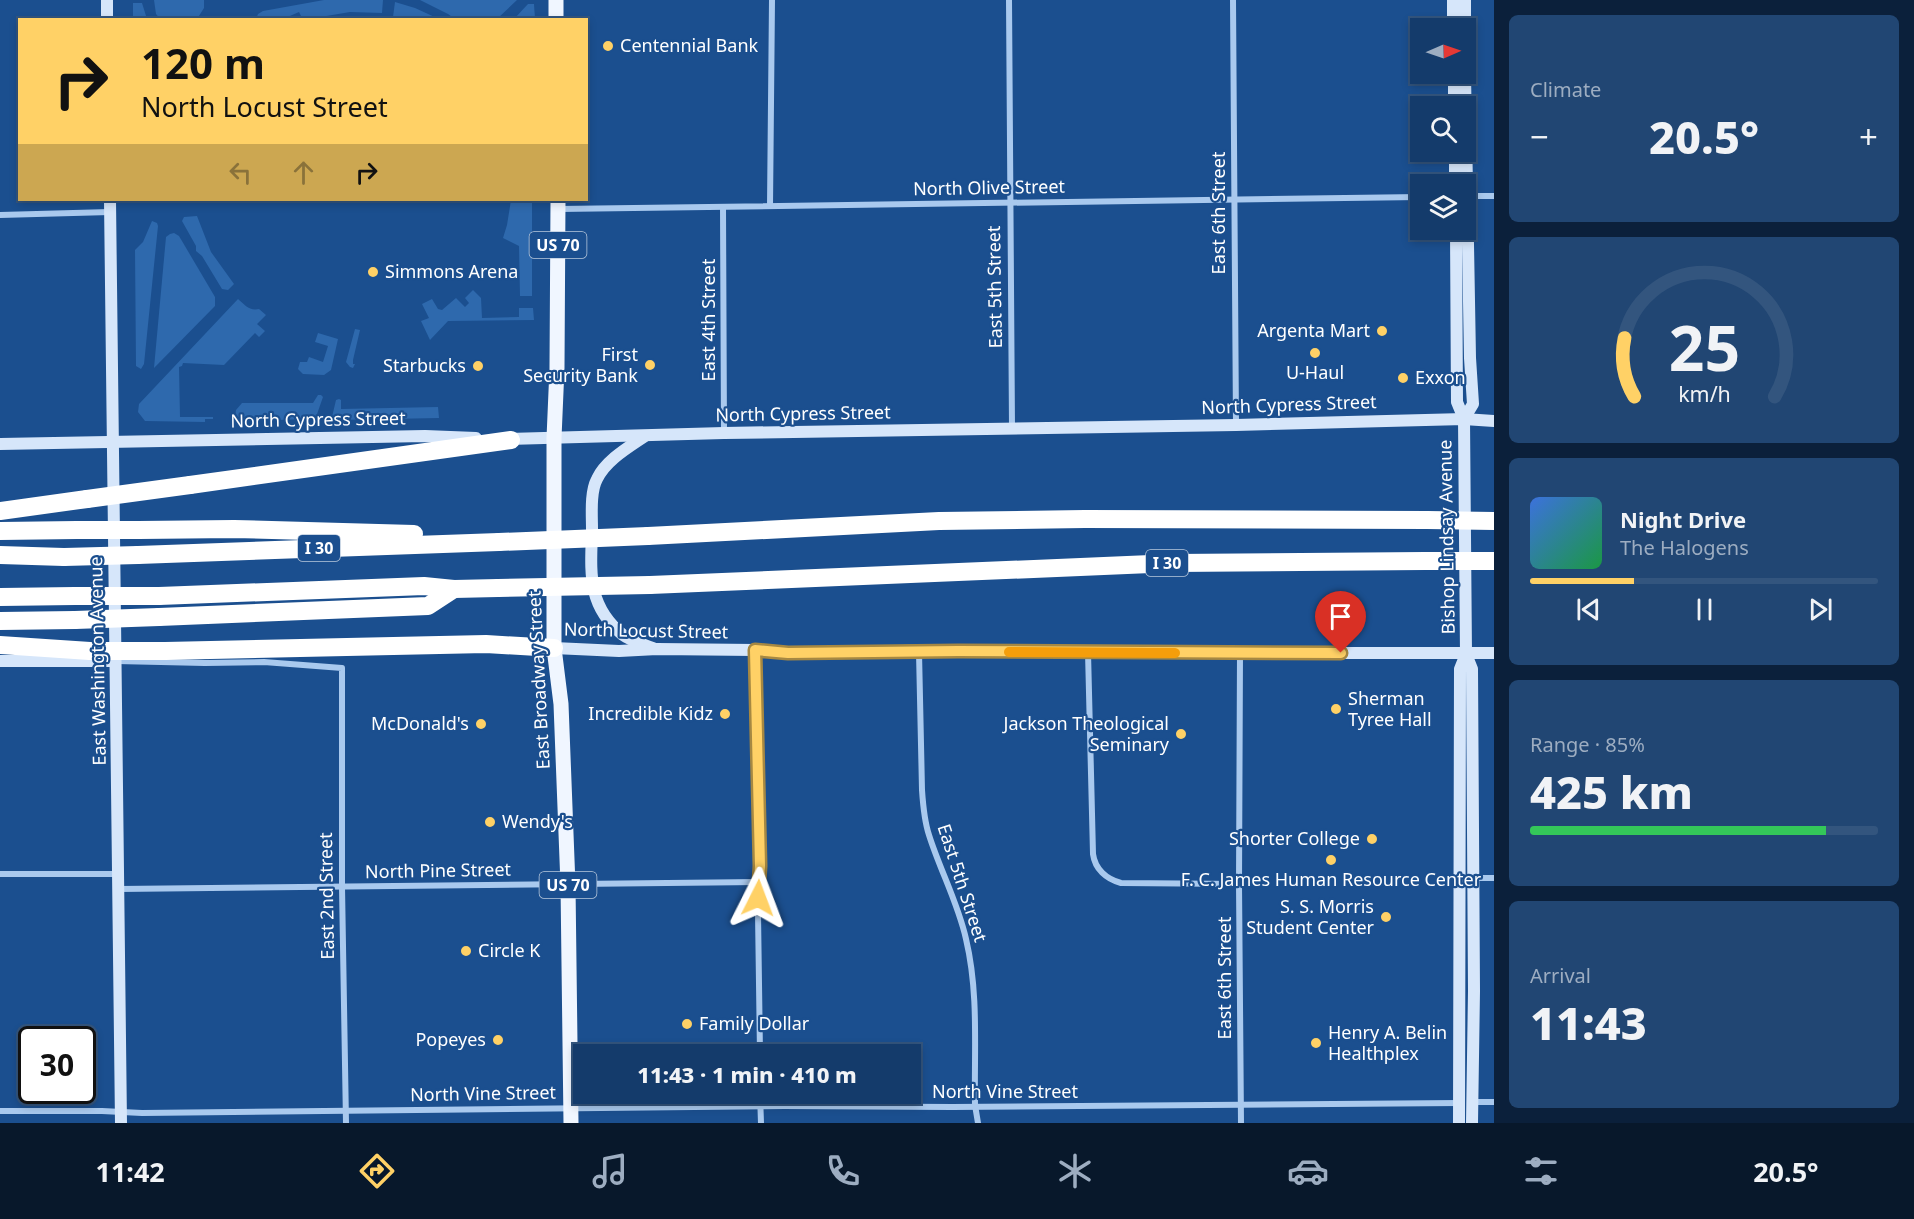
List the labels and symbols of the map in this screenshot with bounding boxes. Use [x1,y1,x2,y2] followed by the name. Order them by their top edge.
[1410,18,1476,84] north arrow
[620,33,759,57] place label: Centennial Bank
[601,39,615,53] marker: Centennial Bank
[1206,151,1230,274] street label: East 6th Street
[913,174,1066,200] street label: North Olive Street
[981,225,1007,349] street label: East 5th Street
[530,232,586,258] road number: US 70
[696,258,720,381] street label: East 4th Street
[385,259,518,283] place label: Simmons Arena
[366,265,380,279] marker: Simmons Arena
[1257,318,1371,342] place label: Argenta Mart
[1375,324,1389,338] marker: Argenta Mart
[523,342,638,387] place label: First Security Bank
[1308,346,1322,360] marker: U-Haul
[383,353,466,377] place label: Starbucks
[643,358,657,372] marker: First Security Bank
[471,359,485,373] marker: Starbucks
[1286,360,1344,384] place label: U-Haul
[1415,365,1466,389] place label: Exxon
[1396,371,1410,385] marker: Exxon
[1201,389,1377,419] street label: North Cypress Street
[715,399,891,427] street label: North Cypress Street
[230,405,406,433] street label: North Cypress Street
[1432,439,1460,635] street label: Bishop Lindsay Avenue
[298,535,340,561] road number: I 30
[1146,550,1188,576] road number: I 30
[83,556,111,766] street label: East Washington Avenue
[521,590,555,770] street label: East Broadway Street
[1315,591,1366,653] pin
[564,617,729,643] street label: North Locust Street
[1348,686,1432,731] place label: Sherman Tyree Hall
[588,701,713,725] place label: Incredible Kidz
[1329,702,1343,716] marker: Sherman Tyree Hall
[718,707,732,721] marker: Incredible Kidz
[371,711,469,735] place label: McDonald's
[1002,711,1170,756] place label: Jackson Theological Seminary
[474,717,488,731] marker: McDonald's
[1174,727,1188,741] marker: Jackson Theological Seminary
[502,809,573,833] place label: Wendy's
[483,815,497,829] marker: Wendy's
[933,821,993,945] street label: East 5th Street
[1229,826,1360,850] place label: Shorter College
[313,832,339,960] street label: East 2nd Street
[1365,832,1379,846] marker: Shorter College
[1324,853,1338,867] marker: F. C. James Human Resource Center
[365,857,512,883] street label: North Pine Street
[726,866,790,930] position arrow
[1181,867,1482,891] place label: F. C. James Human Resource Center
[540,872,596,898] road number: US 70
[1246,894,1375,939] place label: S. S. Morris Student Center
[1379,910,1393,924] marker: S. S. Morris Student Center
[1212,916,1236,1039] street label: East 6th Street
[478,938,541,962] place label: Circle K
[459,944,473,958] marker: Circle K
[699,1011,810,1035] place label: Family Dollar
[680,1017,694,1031] marker: Family Dollar
[1328,1020,1447,1065] place label: Henry A. Belin Healthplex
[18,1026,96,1104] speed limit sign: 30
[415,1027,486,1051] place label: Popeyes
[491,1033,505,1047] marker: Popeyes
[1309,1036,1323,1050] marker: Henry A. Belin Healthplex
[932,1079,1078,1103] street label: North Vine Street
[410,1080,557,1106] street label: North Vine Street

